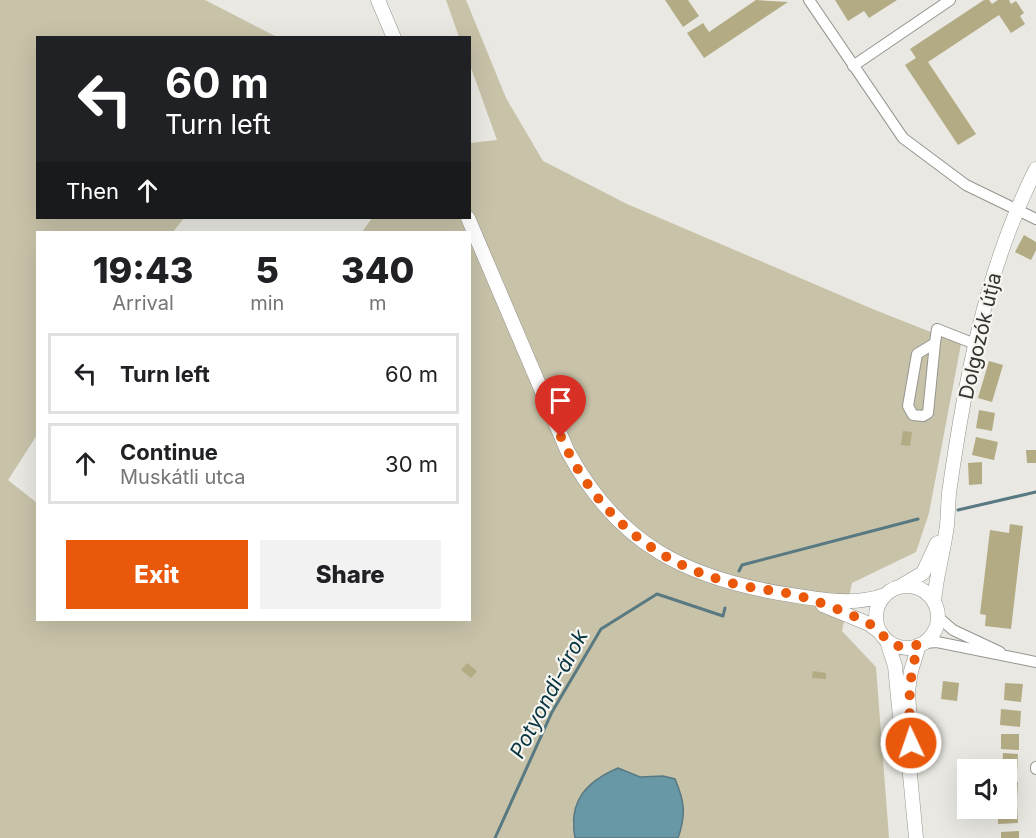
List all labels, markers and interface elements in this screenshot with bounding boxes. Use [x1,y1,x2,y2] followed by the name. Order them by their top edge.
[165,57,269,108] text: 60 m
[66,60,144,138] icon: left
[165,108,271,141] text: Turn left
[131,174,164,207] icon: ahead
[66,178,119,204] text: Then
[93,248,193,292] text: 19:43
[256,248,279,292] text: 5
[341,248,414,292] text: 340
[954,270,1006,402] street label: Dolgozók útja
[112,291,174,315] text: Arrival
[250,291,284,315] text: min
[369,291,386,315] text: m
[69,357,102,390] icon: left
[120,361,210,387] text: Turn left
[385,361,438,387] text: 60 m
[535,375,586,437] pin
[544,384,577,417] icon: arrive
[120,439,218,465] text: Continue
[69,447,102,480] icon: ahead
[385,451,438,477] text: 30 m
[120,465,246,489] text: Muskátli utca
[66,540,248,609] button: Exit
[260,540,441,609] button: Share
[504,625,593,762] water label: Potyondi-árok
[879,711,943,775] position arrow
[957,759,1017,819] map controls
[957,759,1017,819] button: sound

